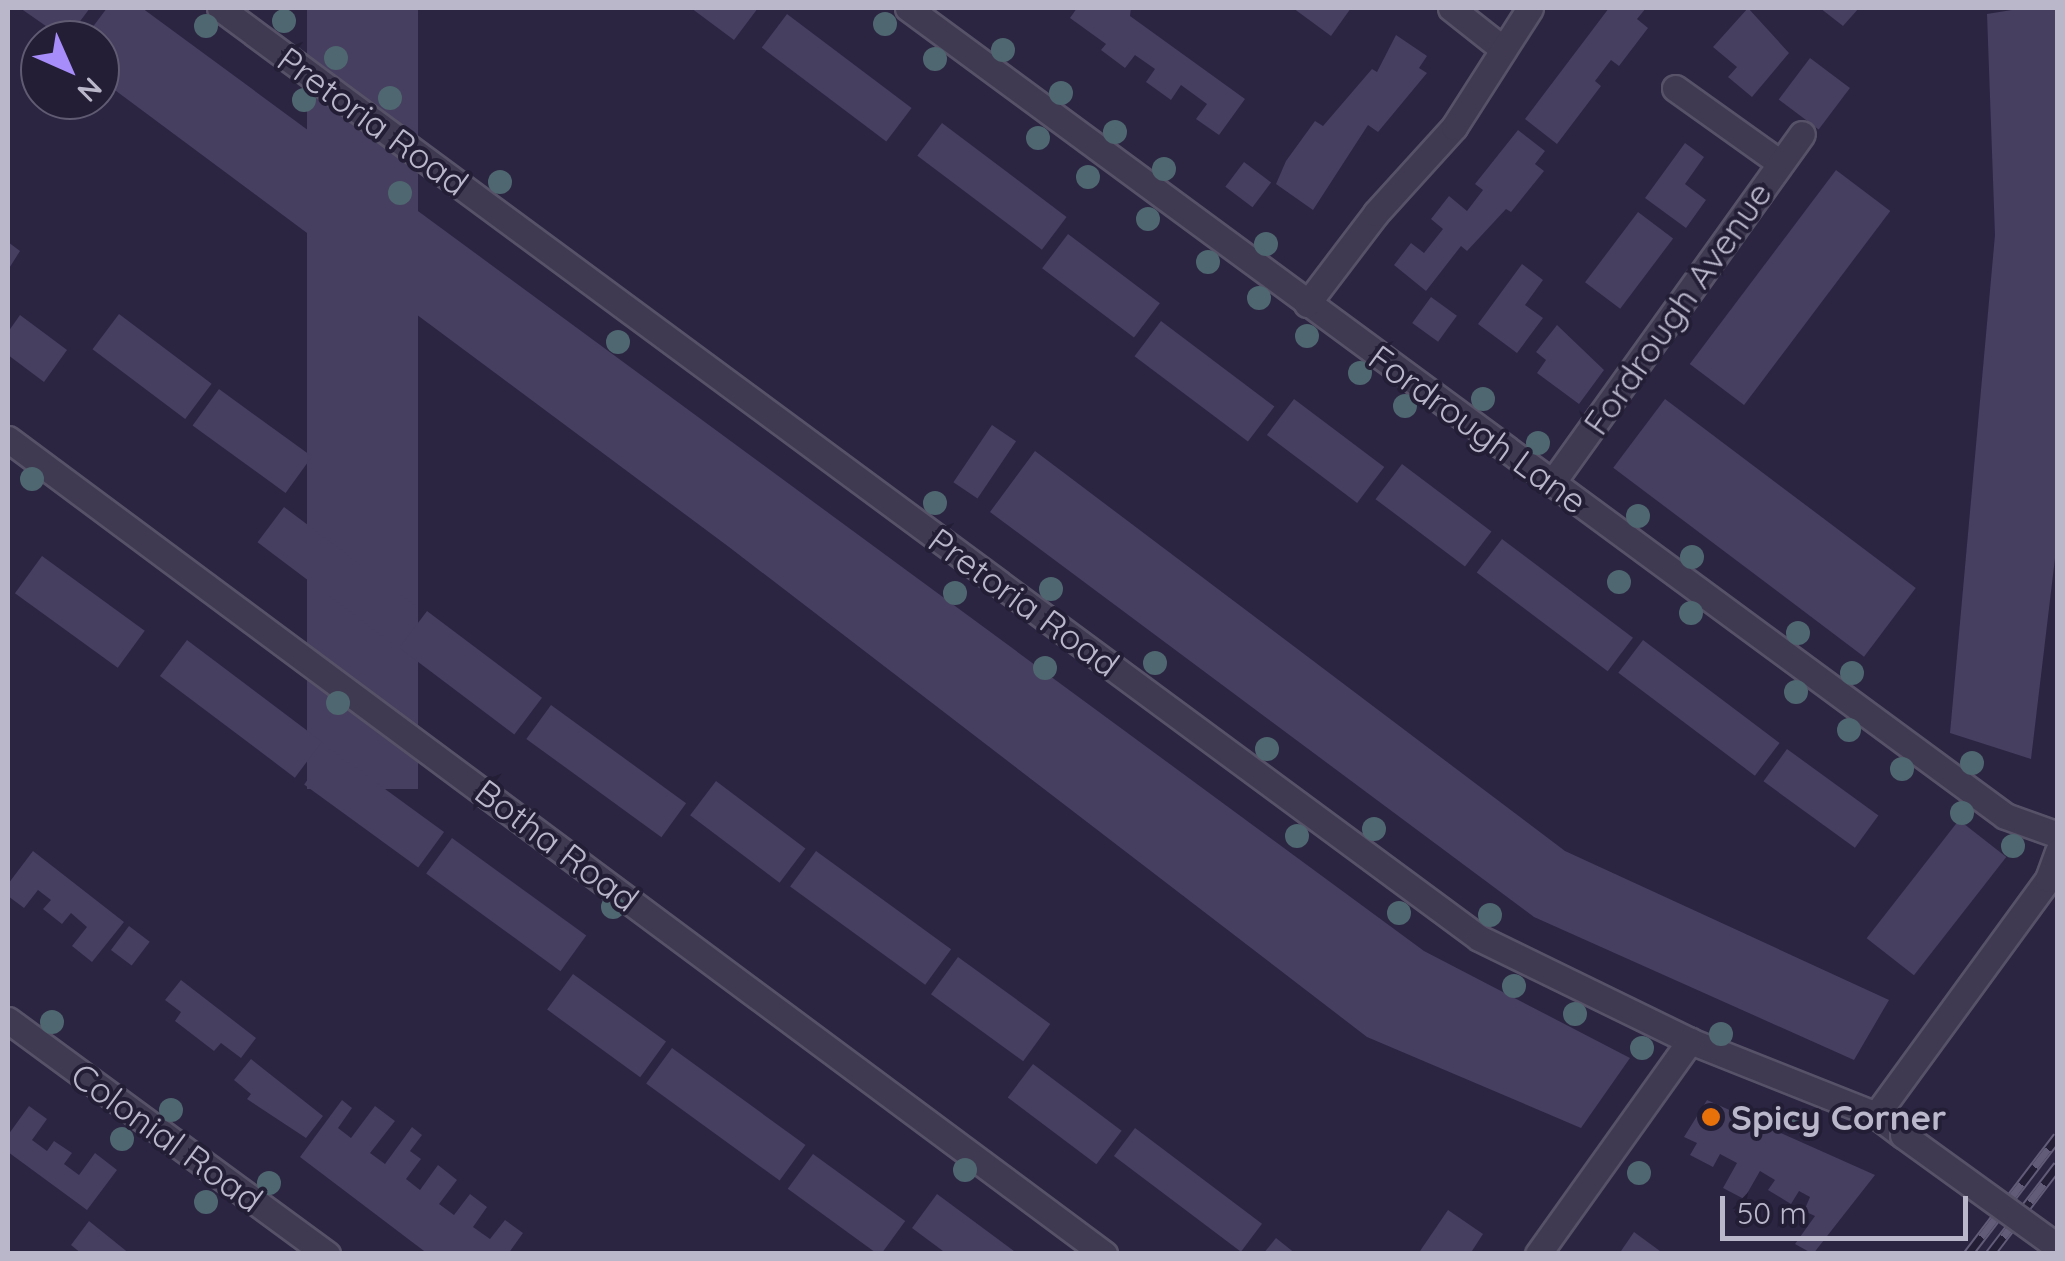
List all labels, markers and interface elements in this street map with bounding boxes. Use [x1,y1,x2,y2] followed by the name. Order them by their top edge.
[20,20,120,120] north arrow
[270,38,476,204] street label: Pretoria Road
[70,70,110,110] text: N
[1574,174,1780,442] street label: Fordrough Avenue
[1361,336,1595,522] street label: Fordrough Lane
[921,519,1127,685] street label: Pretoria Road
[467,770,647,920] street label: Botha Road
[63,1054,271,1220] street label: Colonial Road
[1731,1096,1946,1138] place label: Spicy Corner
[1700,1106,1722,1128] marker: Spicy Corner
[1725,1176,1972,1238] scale bar
[1737,1194,1807,1232] text: 50 m

